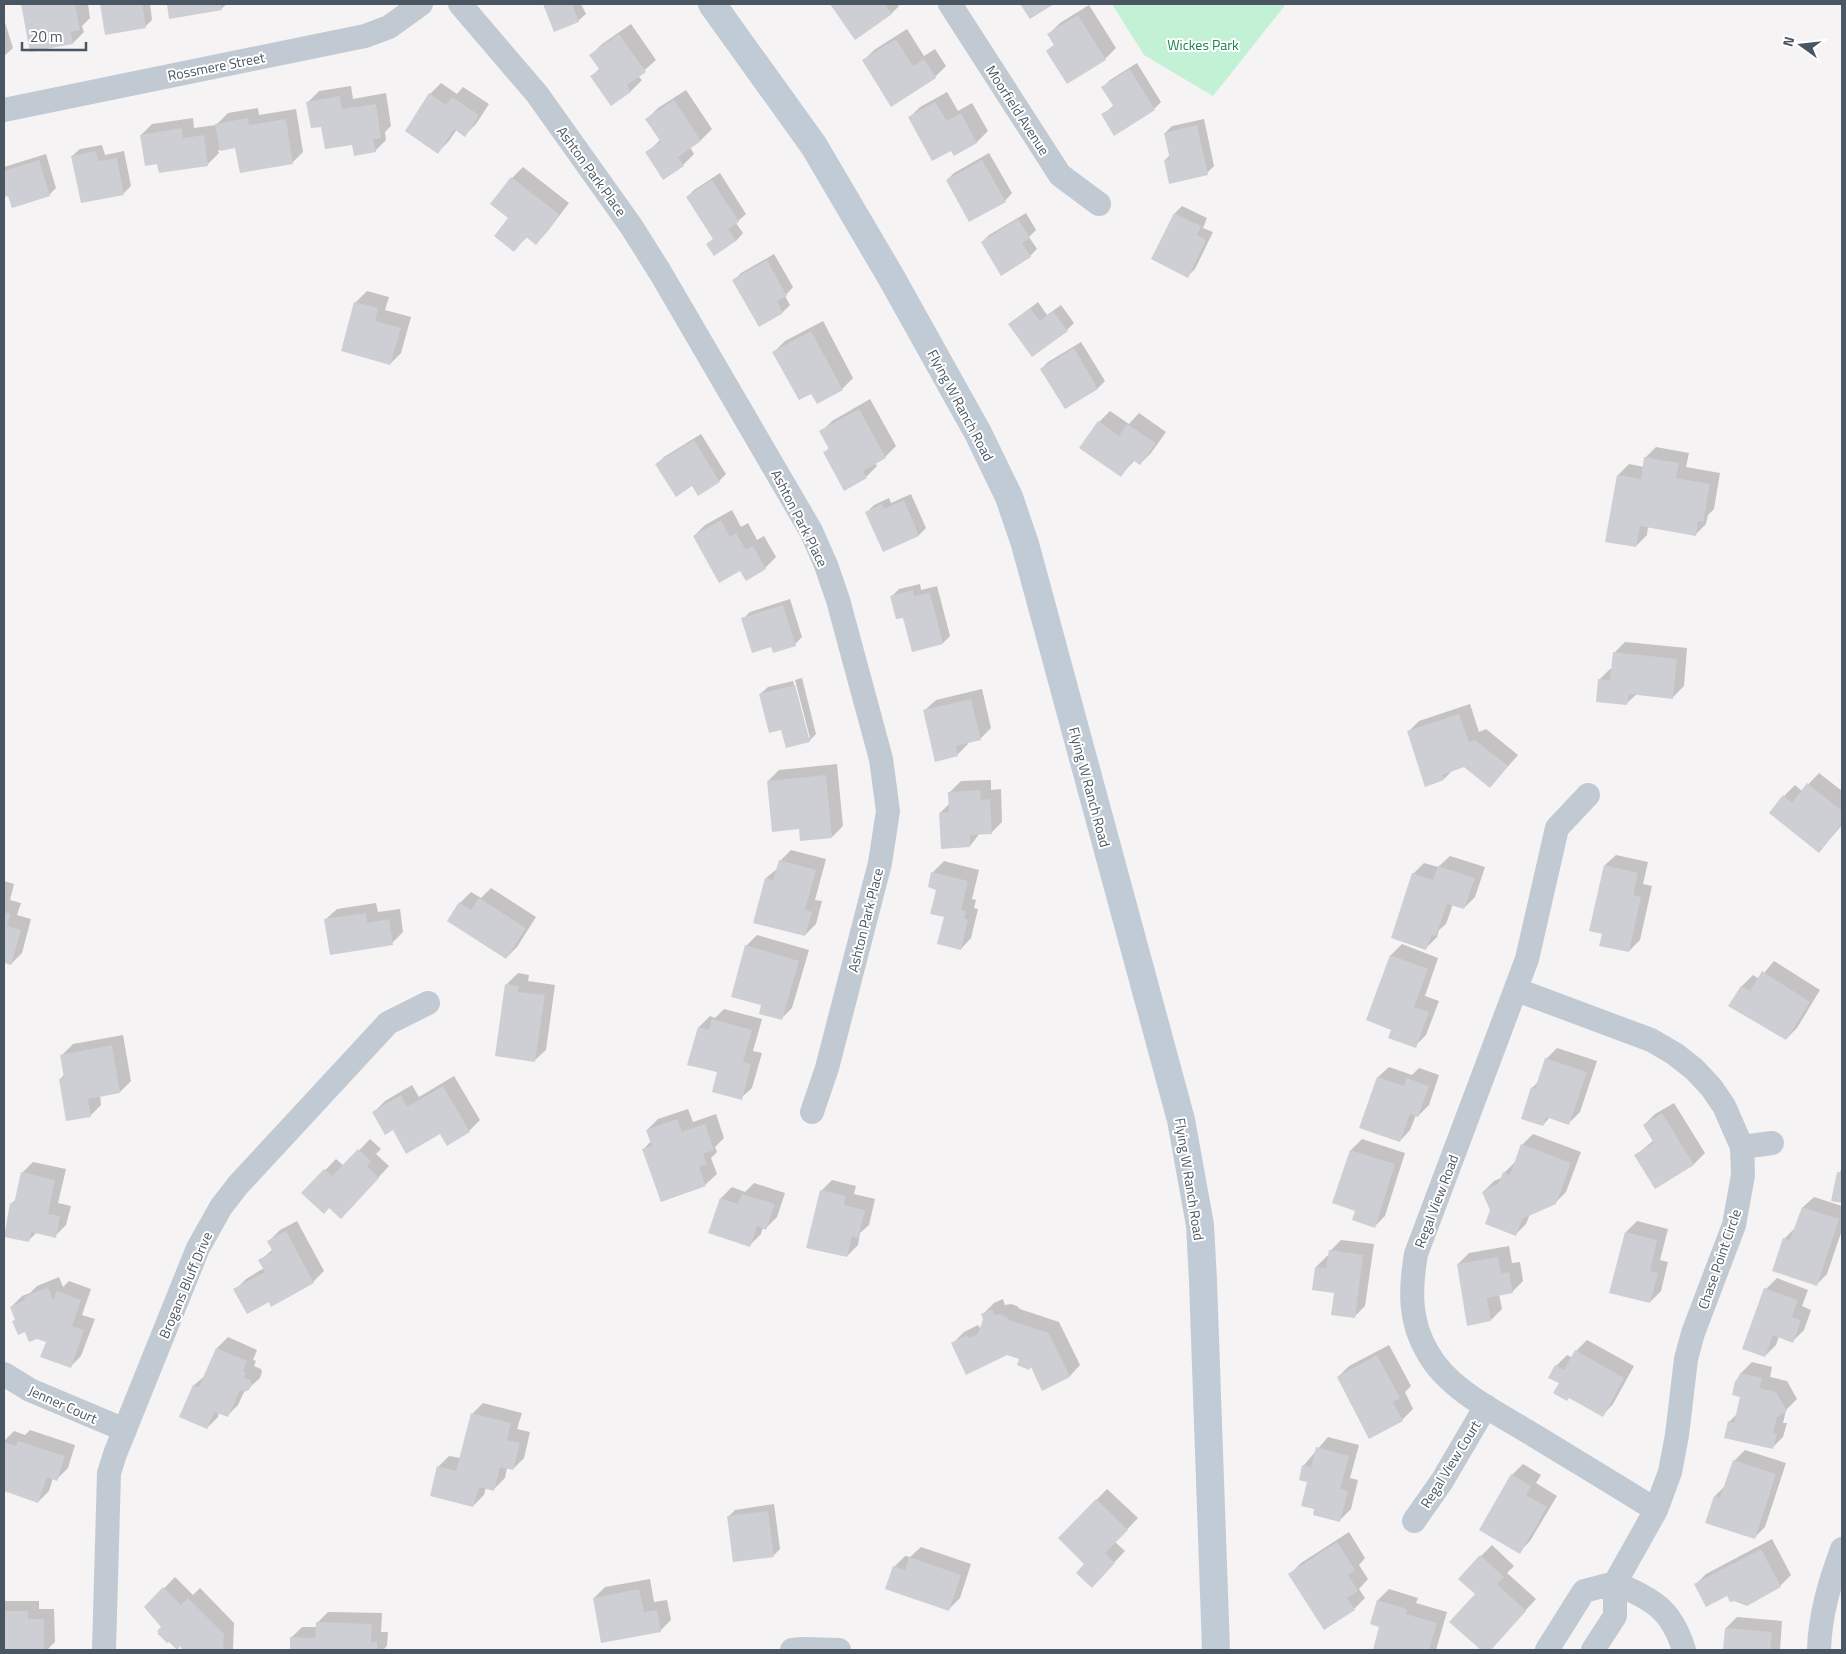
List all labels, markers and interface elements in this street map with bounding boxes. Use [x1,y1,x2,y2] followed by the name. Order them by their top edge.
[22,20,86,52] scale bar
[1776,20,1826,70] north arrow
[30,25,63,48] text: 20 m
[1167,34,1239,55] park label: Wickes Park
[1777,34,1799,49] text: N
[166,46,266,86] street label: Rossmere Street
[981,61,1055,159] street label: Moorfield Avenue
[552,122,632,220] street label: Ashton Park Place
[923,345,999,465] street label: Flying W Ranch Road
[766,466,834,570] street label: Ashton Park Place
[1064,724,1116,850] street label: Flying W Ranch Road
[842,866,888,974] street label: Ashton Park Place
[1170,1116,1210,1242] street label: Flying W Ranch Road
[1409,1151,1463,1251] street label: Regal View Road
[1692,1206,1746,1312] street label: Chase Point Circle
[153,1228,217,1342] street label: Brogans Bluff Drive
[25,1380,101,1428] street label: Jenner Court
[1415,1416,1485,1512] street label: Regal View Court

